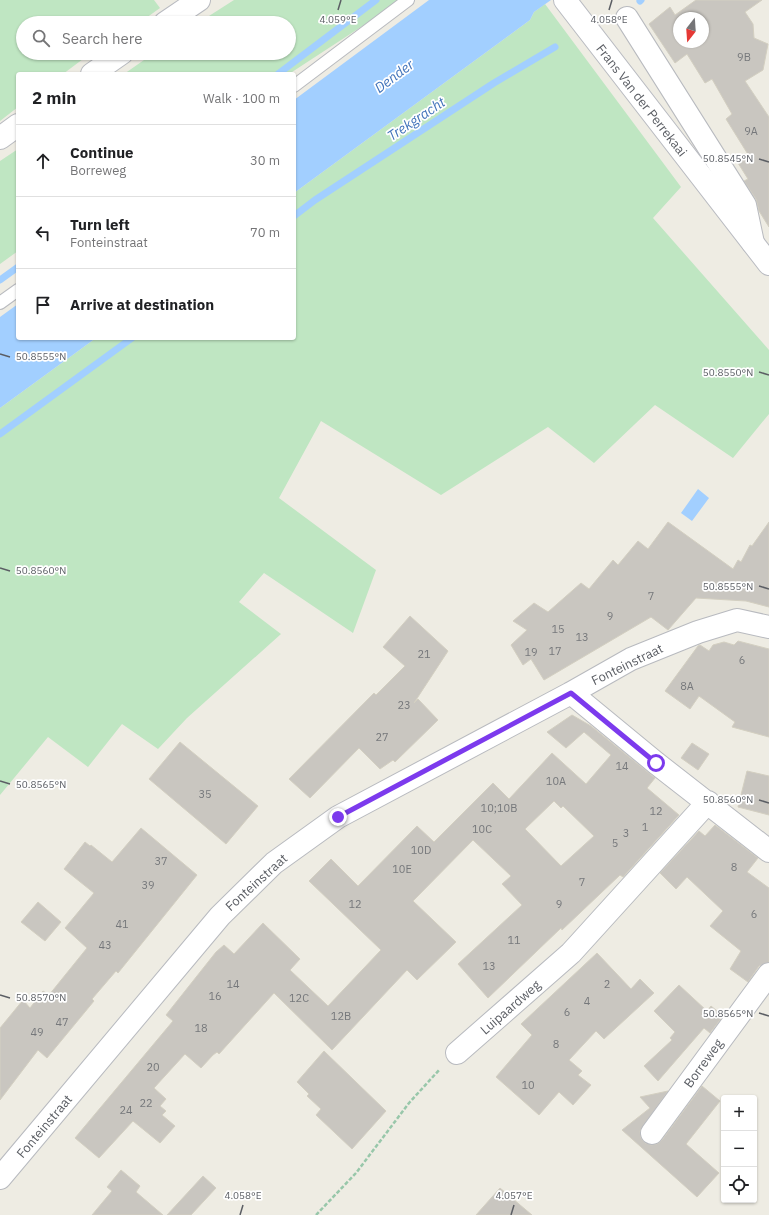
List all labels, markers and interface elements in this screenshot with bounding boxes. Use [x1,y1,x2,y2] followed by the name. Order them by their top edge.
[673,12,709,48] north arrow
[319,13,357,26] text: 4.059°E
[590,13,628,26] text: 4.058°E
[16,16,296,60] search box
[30,27,52,49] icon: search
[62,29,142,48] text: Search here
[592,41,691,160] street label: Frans Van der Perrekaai
[737,50,751,64] house number: 9B
[371,55,418,97] water label: Dender
[32,87,76,109] text: 2 min
[203,90,280,107] text: Walk · 100 m
[384,93,449,145] water label: Trekgracht
[744,124,758,138] house number: 9A
[70,143,134,162] text: Continue
[32,150,54,172] icon: ahead
[250,152,280,169] text: 30 m
[703,152,753,165] text: 50.8545°N
[70,162,126,179] text: Borreweg
[70,215,130,234] text: Turn left
[32,222,54,244] icon: left
[250,224,280,241] text: 70 m
[70,234,148,251] text: Fonteinstraat
[32,294,54,316] icon: arrive
[70,295,214,314] text: Arrive at destination
[16,350,66,363] text: 50.8555°N
[703,366,753,379] text: 50.8550°N
[16,564,66,577] text: 50.8560°N
[703,580,753,593] text: 50.8555°N
[648,589,654,603] house number: 7
[607,609,613,623] house number: 9
[551,622,565,636] house number: 15
[575,630,589,644] house number: 13
[589,640,666,689] street label: Fonteinstraat
[548,644,562,658] house number: 17
[524,645,538,659] house number: 19
[417,647,431,661] house number: 21
[739,653,745,667] house number: 6
[680,679,694,693] house number: 8A
[397,698,411,712] house number: 23
[375,730,389,744] house number: 27
[647,754,665,772] route start
[615,759,629,773] house number: 14
[546,774,566,788] house number: 10A
[16,778,66,791] text: 50.8565°N
[198,787,212,801] house number: 35
[703,793,753,806] text: 50.8560°N
[481,801,517,815] house number: 10;10B
[649,804,663,818] house number: 12
[329,808,347,826] route end
[642,820,649,834] house number: 1
[472,822,492,836] house number: 10C
[623,826,629,840] house number: 3
[612,836,618,850] house number: 5
[411,843,431,857] house number: 10D
[222,850,291,915] street label: Fonteinstraat
[154,854,168,868] house number: 37
[731,860,737,874] house number: 8
[392,862,412,876] house number: 10E
[579,875,585,889] house number: 7
[141,878,155,892] house number: 39
[348,897,362,911] house number: 12
[556,897,562,911] house number: 9
[751,907,757,921] house number: 6
[115,917,129,931] house number: 41
[507,933,521,947] house number: 11
[98,938,112,952] house number: 43
[482,959,496,973] house number: 13
[477,976,544,1038] street label: Luipaardweg
[226,977,240,991] house number: 14
[604,977,610,991] house number: 2
[208,989,222,1003] house number: 16
[16,991,66,1004] text: 50.8570°N
[289,991,309,1005] house number: 12C
[584,994,591,1008] house number: 4
[564,1005,570,1019] house number: 6
[703,1007,753,1020] text: 50.8565°N
[331,1009,351,1023] house number: 12B
[55,1015,69,1029] house number: 47
[194,1021,208,1035] house number: 18
[30,1025,44,1039] house number: 49
[680,1035,727,1091] street label: Borreweg
[553,1037,559,1051] house number: 8
[146,1060,160,1074] house number: 20
[521,1078,535,1092] house number: 10
[13,1091,76,1162] street label: Fonteinstraat
[721,1095,757,1203] map controls
[721,1095,757,1131] button: +
[139,1096,153,1110] house number: 22
[119,1103,133,1117] house number: 24
[721,1131,757,1167] button: −
[721,1167,757,1203] button: locate
[224,1189,262,1202] text: 4.058°E
[495,1189,533,1202] text: 4.057°E

